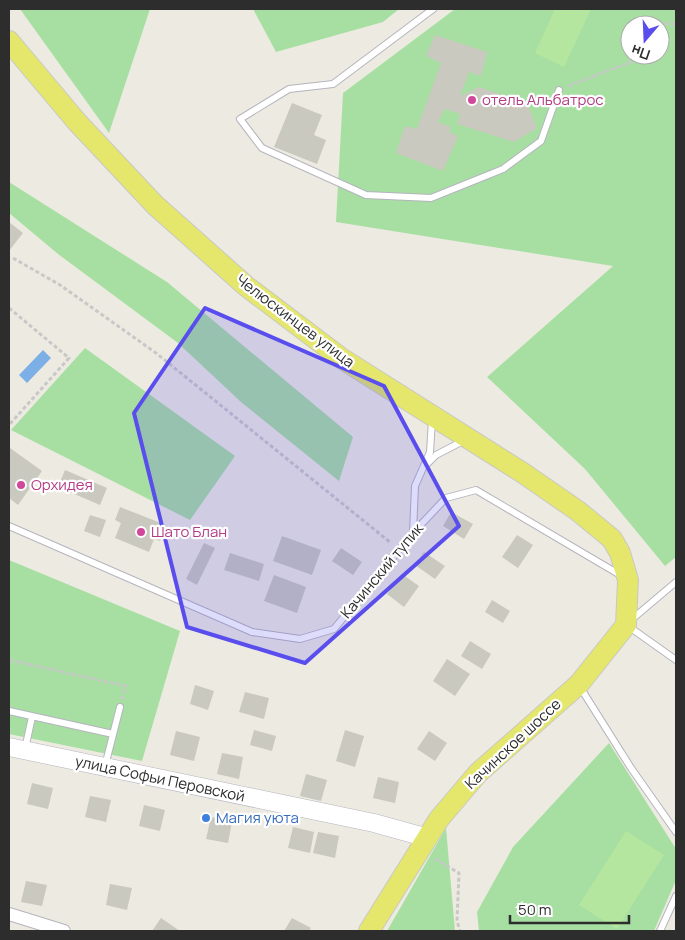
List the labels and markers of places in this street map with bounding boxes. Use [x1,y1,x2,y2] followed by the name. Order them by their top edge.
[482,89,604,110] place label: отель Альбатрос
[466,94,478,106] marker: отель Альбатрос
[31,474,93,495] place label: Орхидея
[15,479,27,491] marker: Орхидея
[151,521,227,542] place label: Шато Блан
[135,526,147,538] marker: Шато Блан
[216,807,299,828] place label: Магия уюта
[200,812,212,824] marker: Магия уюта

